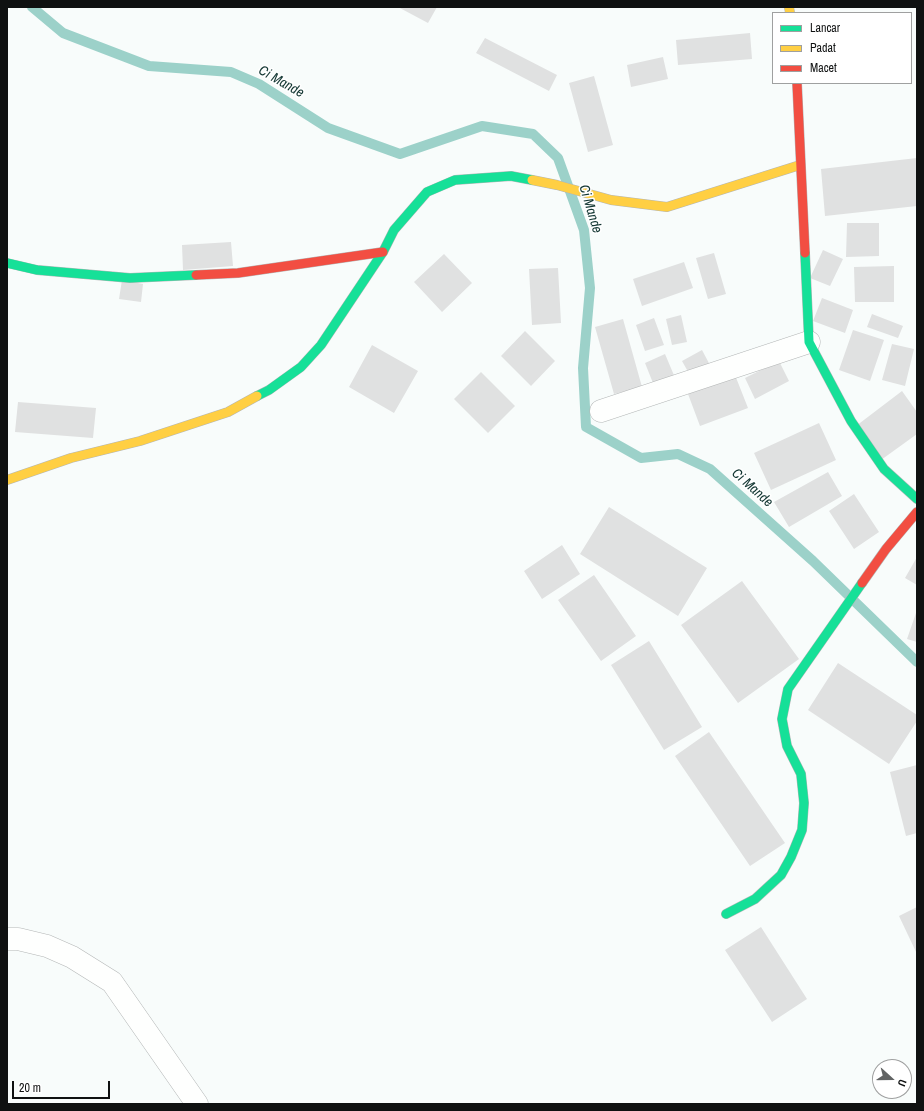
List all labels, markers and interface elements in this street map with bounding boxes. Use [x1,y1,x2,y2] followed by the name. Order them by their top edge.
[772,12,912,84] legend
[810,20,840,36] text: Lancar
[810,40,836,56] text: Padat
[810,60,837,76] text: Macet
[255,62,307,102] water label: Ci Mande
[575,183,605,235] water label: Ci Mande
[728,465,776,511] water label: Ci Mande
[872,1059,912,1099] north arrow
[14,1073,112,1099] scale bar
[895,1077,910,1088] text: U
[19,1080,41,1096] text: 20 m

